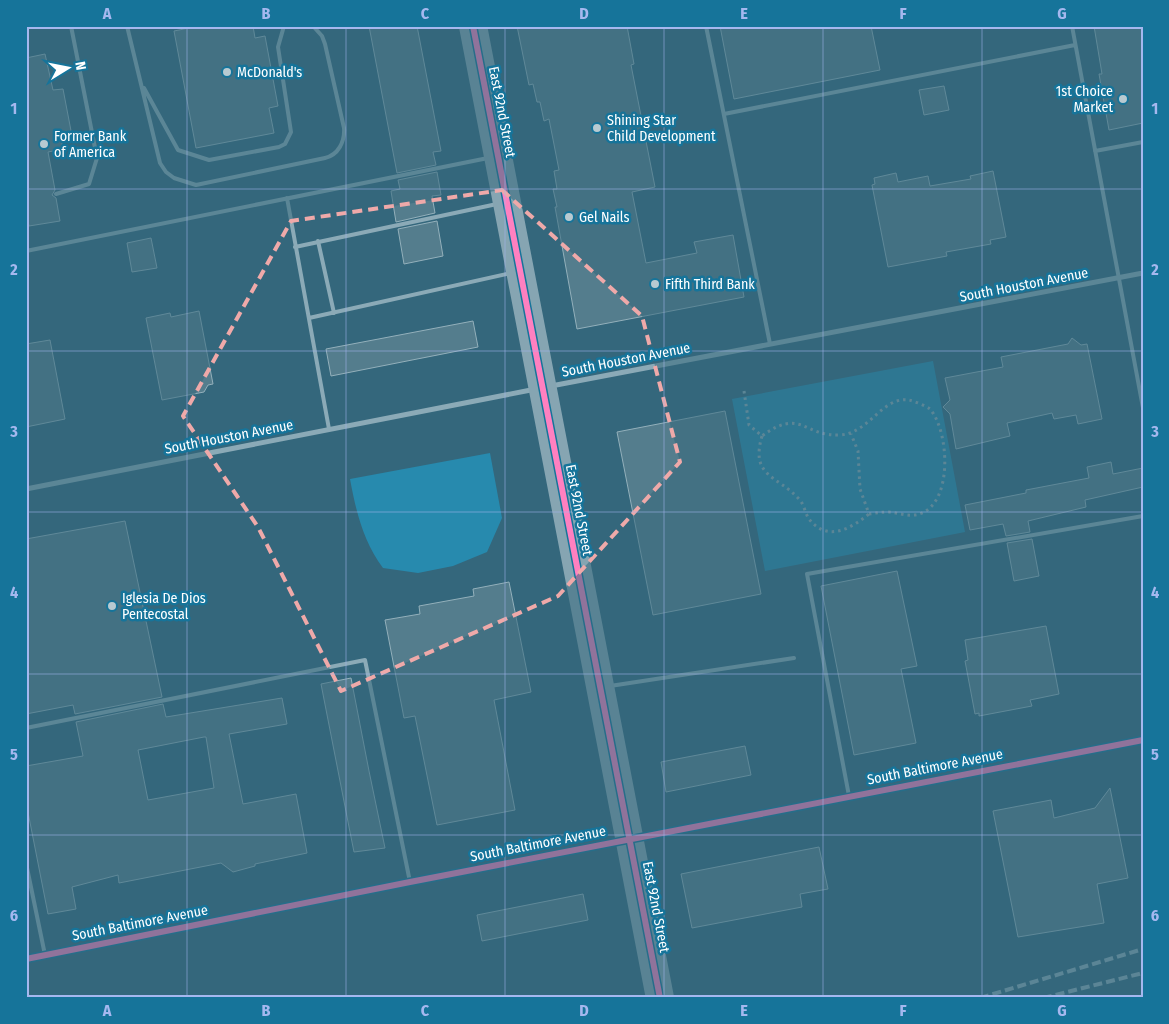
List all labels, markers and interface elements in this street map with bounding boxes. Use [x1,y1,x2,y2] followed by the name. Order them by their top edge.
[102,4,112,23] text: A
[262,4,271,23] text: B
[421,4,430,23] text: C
[579,4,589,23] text: D
[740,4,748,23] text: E
[899,4,907,23] text: F
[1057,4,1067,23] text: G
[42,42,92,92] north arrow
[71,60,89,71] text: N
[237,64,302,81] place label: McDonald's
[485,65,519,159] street label: East 92nd Street
[221,66,233,78] marker: McDonald's
[1056,83,1113,116] place label: 1st Choice Market
[1117,93,1129,105] marker: 1st Choice Market
[11,99,17,118] text: 1
[1152,99,1158,118] text: 1
[607,112,716,145] place label: Shining Star Child Development
[591,122,603,134] marker: Shining Star Child Development
[54,128,127,161] place label: Former Bank of America
[38,138,50,150] marker: Former Bank of America
[579,209,630,226] place label: Gel Nails
[563,211,575,223] marker: Gel Nails
[9,260,18,279] text: 2
[1150,260,1159,279] text: 2
[958,264,1090,306] street label: South Houston Avenue
[665,276,755,293] place label: Fifth Third Bank
[649,278,661,290] marker: Fifth Third Bank
[560,339,692,381] street label: South Houston Avenue
[163,416,295,458] street label: South Houston Avenue
[9,422,18,441] text: 3
[1150,422,1159,441] text: 3
[562,463,596,557] street label: East 92nd Street
[10,583,18,602] text: 4
[1151,583,1159,602] text: 4
[122,590,206,623] place label: Iglesia De Dios Pentecostal
[106,600,118,612] marker: Iglesia De Dios Pentecostal
[10,745,18,764] text: 5
[866,745,1004,789] street label: South Baltimore Avenue
[1151,745,1159,764] text: 5
[469,822,607,866] street label: South Baltimore Avenue
[639,860,673,954] street label: East 92nd Street
[71,901,209,945] street label: South Baltimore Avenue
[10,906,18,925] text: 6
[1151,906,1159,925] text: 6
[102,1001,112,1020] text: A
[262,1001,271,1020] text: B
[421,1001,430,1020] text: C
[579,1001,589,1020] text: D
[740,1001,748,1020] text: E
[899,1001,907,1020] text: F
[1057,1001,1067,1020] text: G

